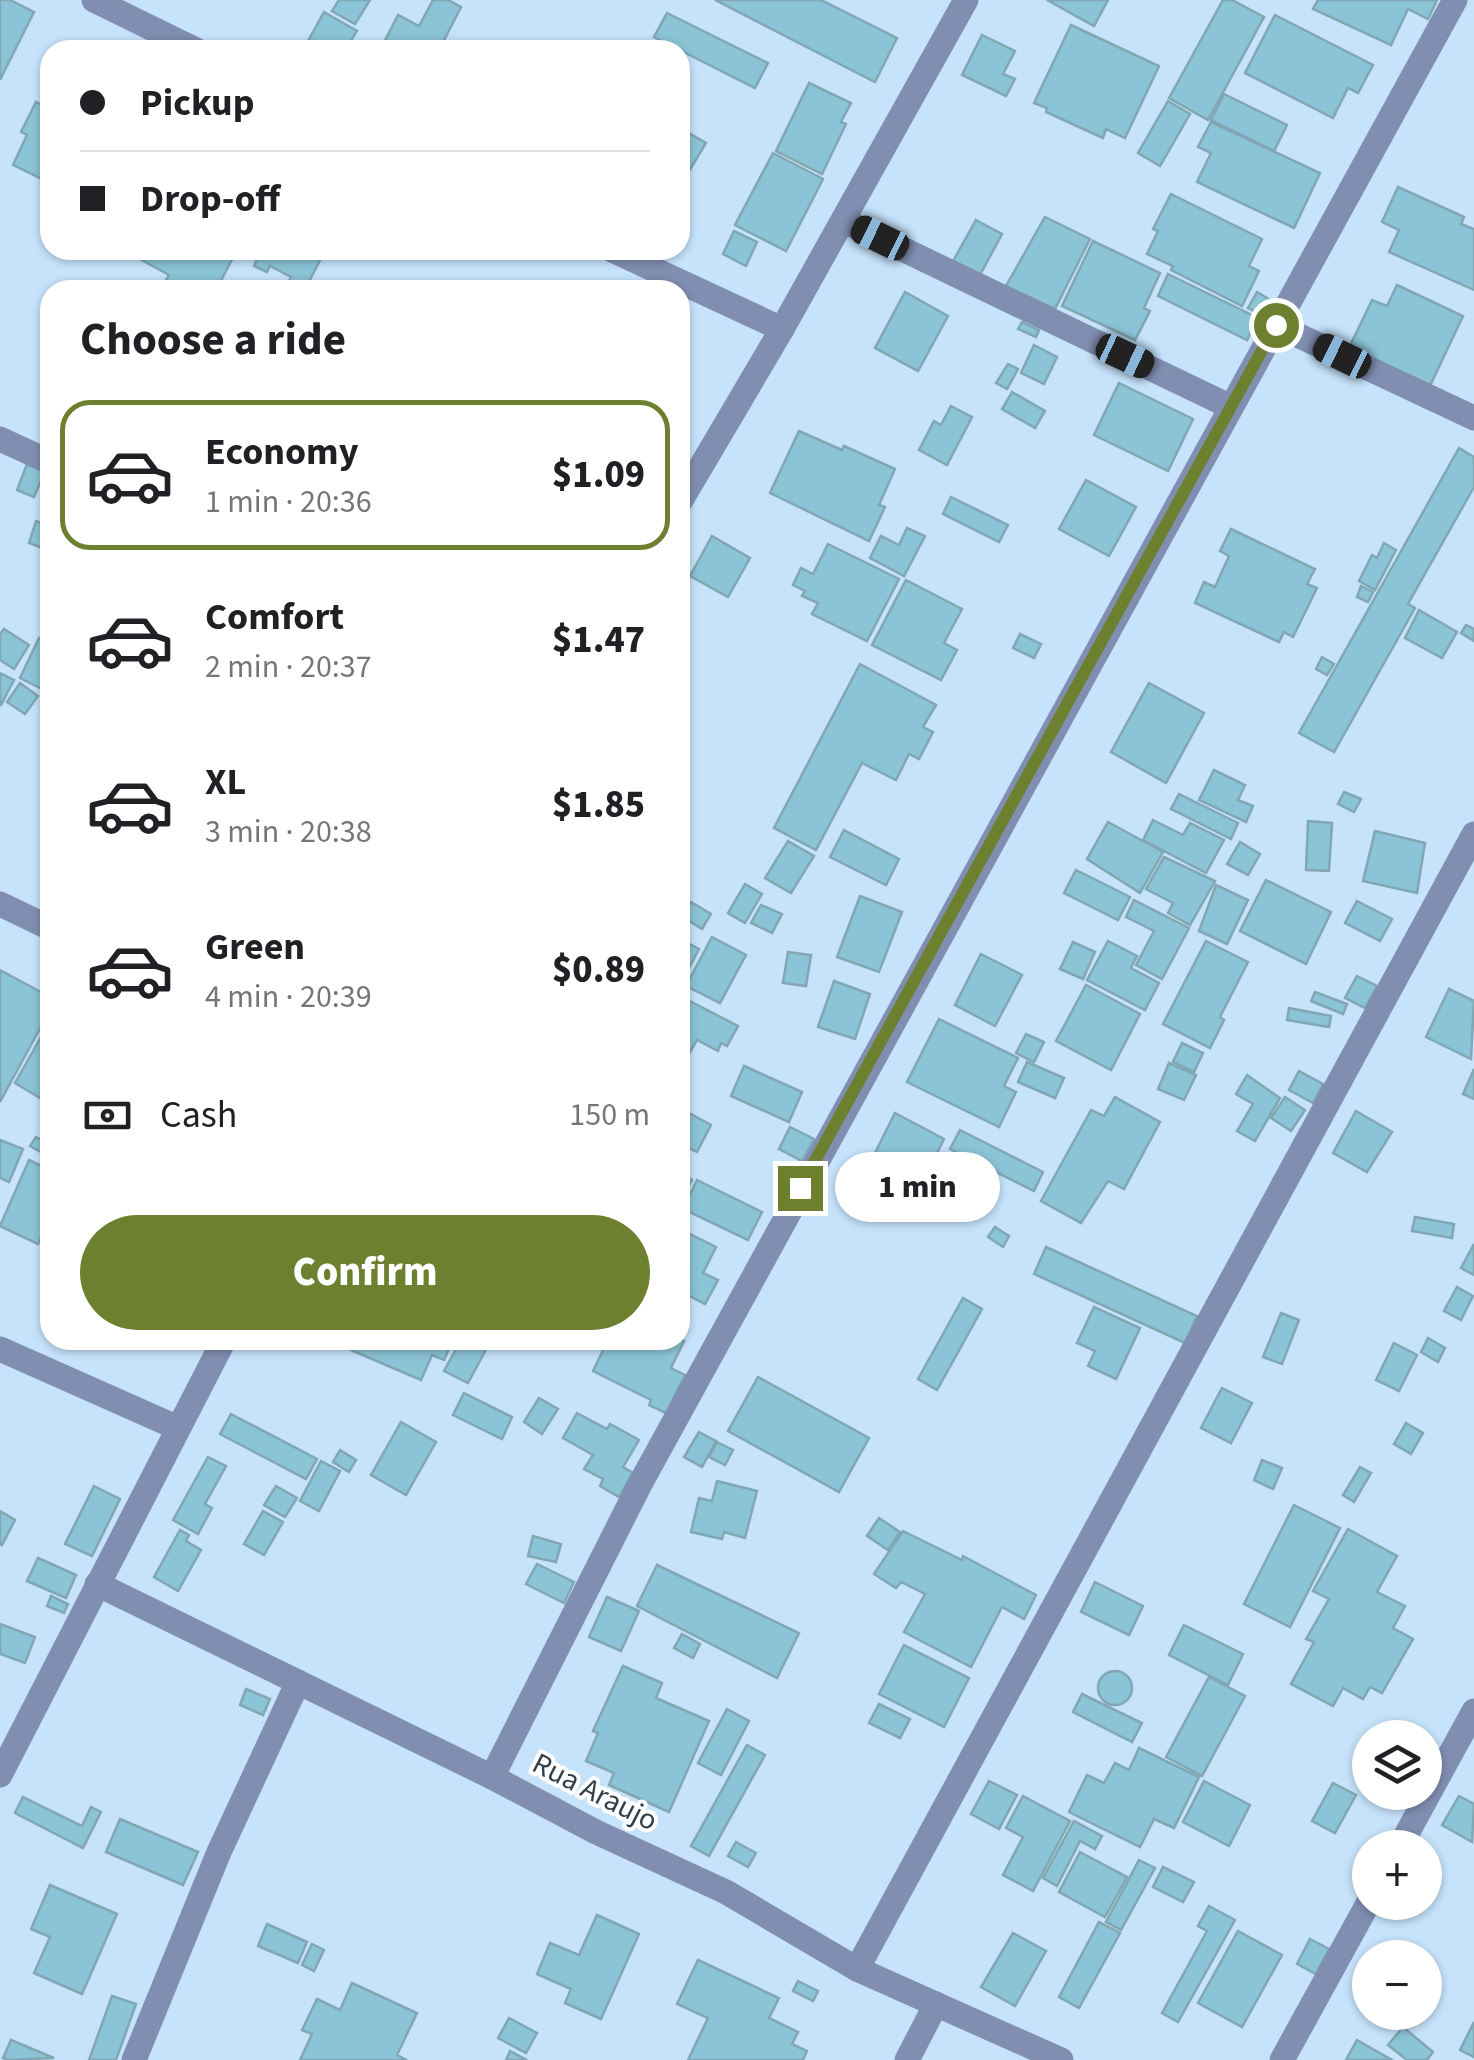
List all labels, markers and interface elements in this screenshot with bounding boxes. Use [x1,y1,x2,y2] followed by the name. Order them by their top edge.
[140,76,254,130] text: Pickup
[140,172,280,226] text: Drop-off
[846,211,914,265] car
[1254,303,1299,348] route start
[80,308,346,372] text: Choose a ride
[1308,329,1376,383] car
[1091,330,1159,382] car
[205,425,358,479] text: Economy
[85,430,175,520] icon: car
[552,448,645,502] text: $1.09
[205,479,372,525] text: 1 min · 20:36
[205,590,344,644] text: Comfort
[85,595,175,685] icon: car
[552,613,645,667] text: $1.47
[205,644,372,690] text: 2 min · 20:37
[205,755,246,809] text: XL
[85,760,175,850] icon: car
[552,778,645,832] text: $1.85
[205,809,372,855] text: 3 min · 20:38
[205,920,305,974] text: Green
[85,925,175,1015] icon: car
[552,943,645,997] text: $0.89
[205,974,372,1020] text: 4 min · 20:39
[80,1088,135,1143] icon: cash
[160,1088,237,1142] text: Cash
[569,1092,650,1138] text: 150 m
[835,1153,1000,1223] callout: 1 min
[878,1164,957,1210] text: 1 min
[778,1166,823,1211] route end
[80,1215,650,1330] button: Confirm
[1352,1720,1442,2030] map controls
[1352,1720,1442,1810] button: layers
[525,1742,665,1842] street label: Rua Araujo
[1352,1830,1442,1920] button: +
[1352,1940,1442,2030] button: −

